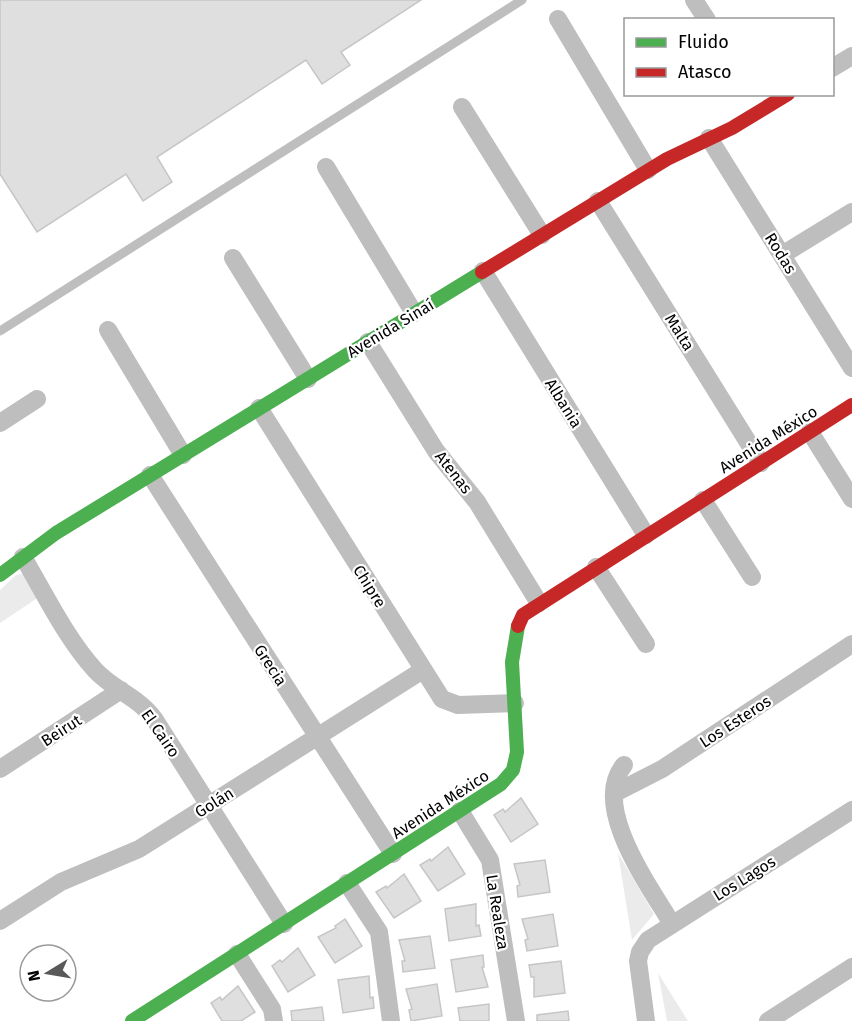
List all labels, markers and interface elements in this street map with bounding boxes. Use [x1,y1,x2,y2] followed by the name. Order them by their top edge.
[624,18,834,96] legend
[678,31,729,53] text: Fluido
[678,61,731,83] text: Atasco
[761,229,800,277] street label: Rodas
[343,295,438,362] street label: Avenida Sinaí
[661,310,698,354] street label: Malta
[541,375,586,431] street label: Albania
[716,402,821,477] street label: Avenida México
[431,447,476,497] street label: Atenas
[349,561,390,611] street label: Chipre
[250,641,291,689] street label: Grecia
[696,691,775,752] street label: Los Esteros
[137,706,184,761] street label: El Cairo
[38,710,85,750] street label: Beirut
[388,766,492,843] street label: Avenida México
[191,783,237,822] street label: Golán
[710,852,779,905] street label: Los Lagos
[482,873,513,951] street label: La Realeza
[18,943,78,1003] north arrow
[23,969,44,983] text: N

